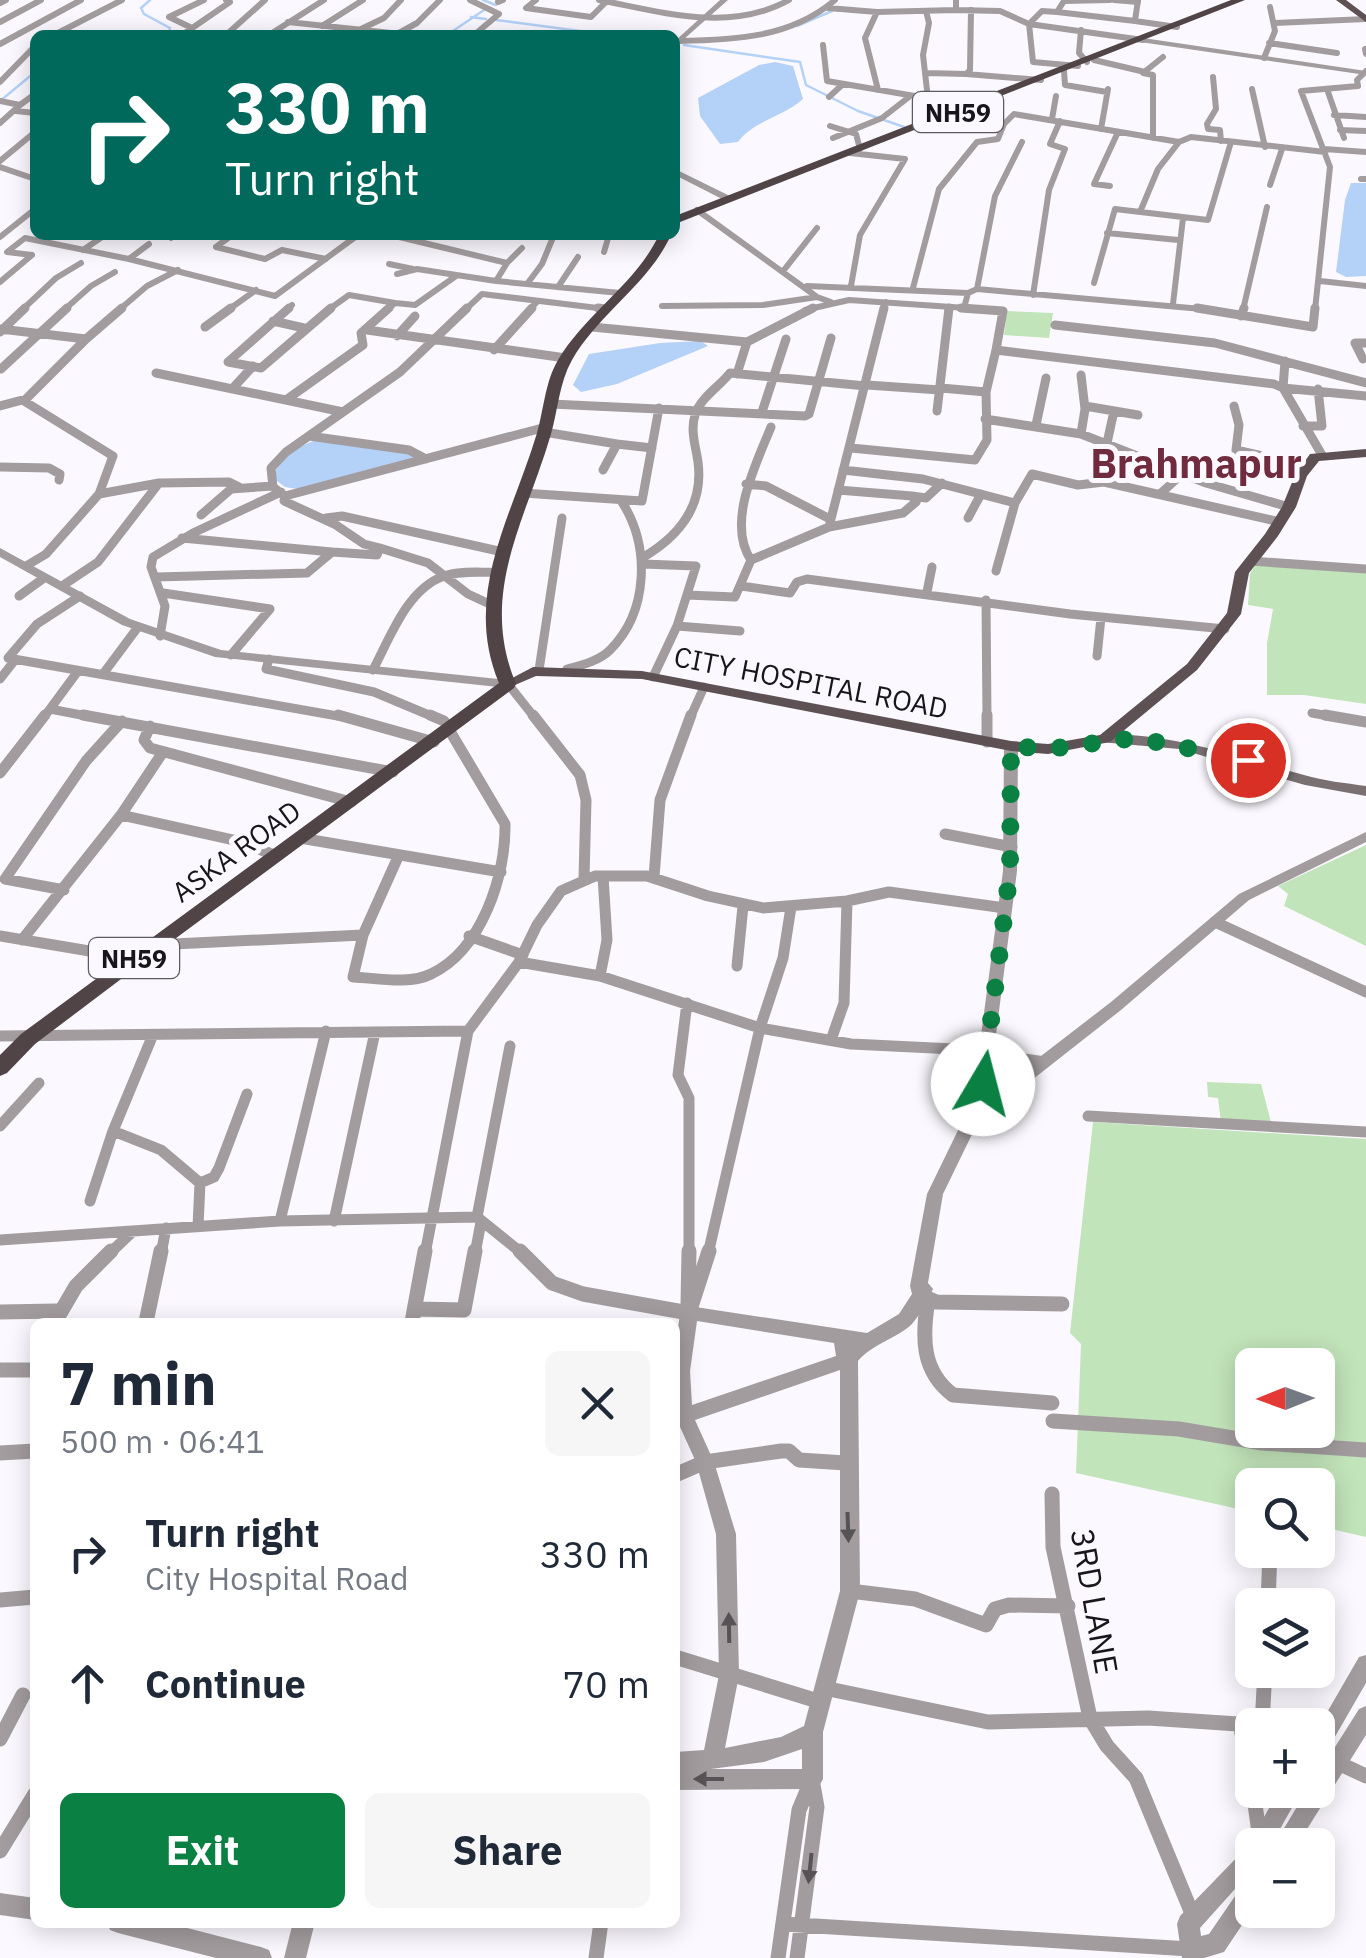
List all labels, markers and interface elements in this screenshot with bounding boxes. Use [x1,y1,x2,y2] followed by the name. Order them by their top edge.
[225,61,430,152] text: 330 m
[60,70,190,200] icon: right
[913,92,1003,132] road number: NH59
[225,149,420,207] text: Turn right
[1090,437,1302,489] district label: Brahmapur
[671,637,951,727] street label: CITY HOSPITAL ROAD
[1206,718,1291,803] pin
[1221,733,1276,788] icon: arrive
[164,792,308,910] street label: ASKA ROAD
[89,938,179,978] road number: NH59
[931,1032,1035,1136] position arrow
[60,1343,217,1422] text: 7 min
[1235,1348,1335,1448] north arrow
[1235,1348,1335,1928] map controls
[545,1351,650,1456] button: close
[60,1420,265,1462] text: 500 m · 06:41
[1235,1468,1335,1568] button: search
[145,1508,320,1557] text: Turn right
[841,1511,857,1543] one-way arrow
[1062,1525,1128,1677] street label: 3RD LANE
[60,1526,115,1581] icon: right
[539,1529,650,1578] text: 330 m
[145,1557,408,1599] text: City Hospital Road
[1235,1588,1335,1688] button: layers
[721,1611,737,1643] one-way arrow
[60,1656,115,1711] icon: ahead
[145,1659,306,1708] text: Continue
[562,1659,650,1708] text: 70 m
[1235,1708,1335,1808] button: +
[692,1771,724,1787] one-way arrow
[60,1793,345,1908] button: Exit
[365,1793,650,1908] button: Share
[1235,1828,1335,1928] button: −
[802,1853,818,1885] one-way arrow

